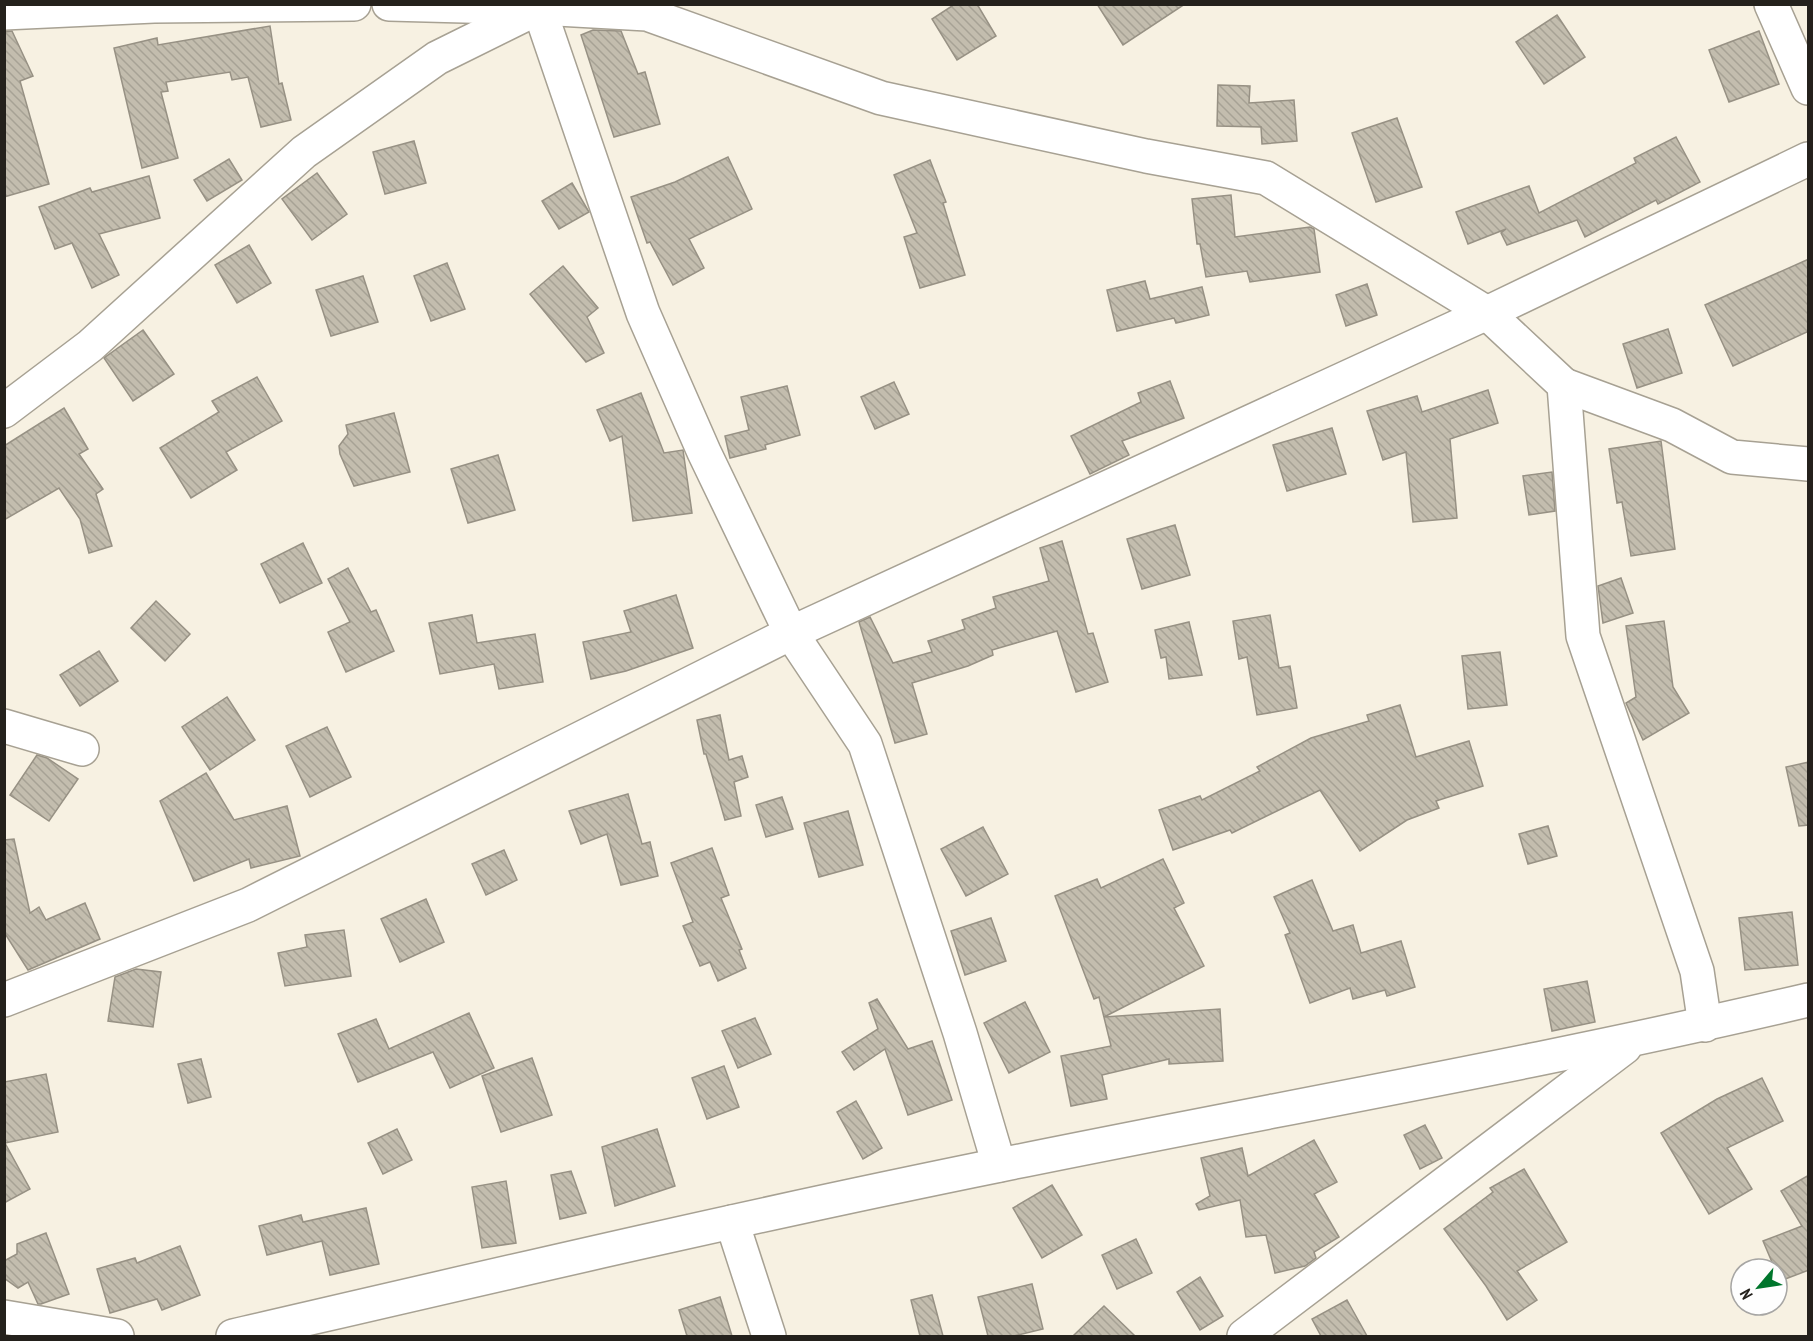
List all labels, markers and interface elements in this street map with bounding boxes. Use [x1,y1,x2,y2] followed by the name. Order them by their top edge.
[1729,1257,1789,1317] north arrow
[1735,1286,1757,1303] text: N

